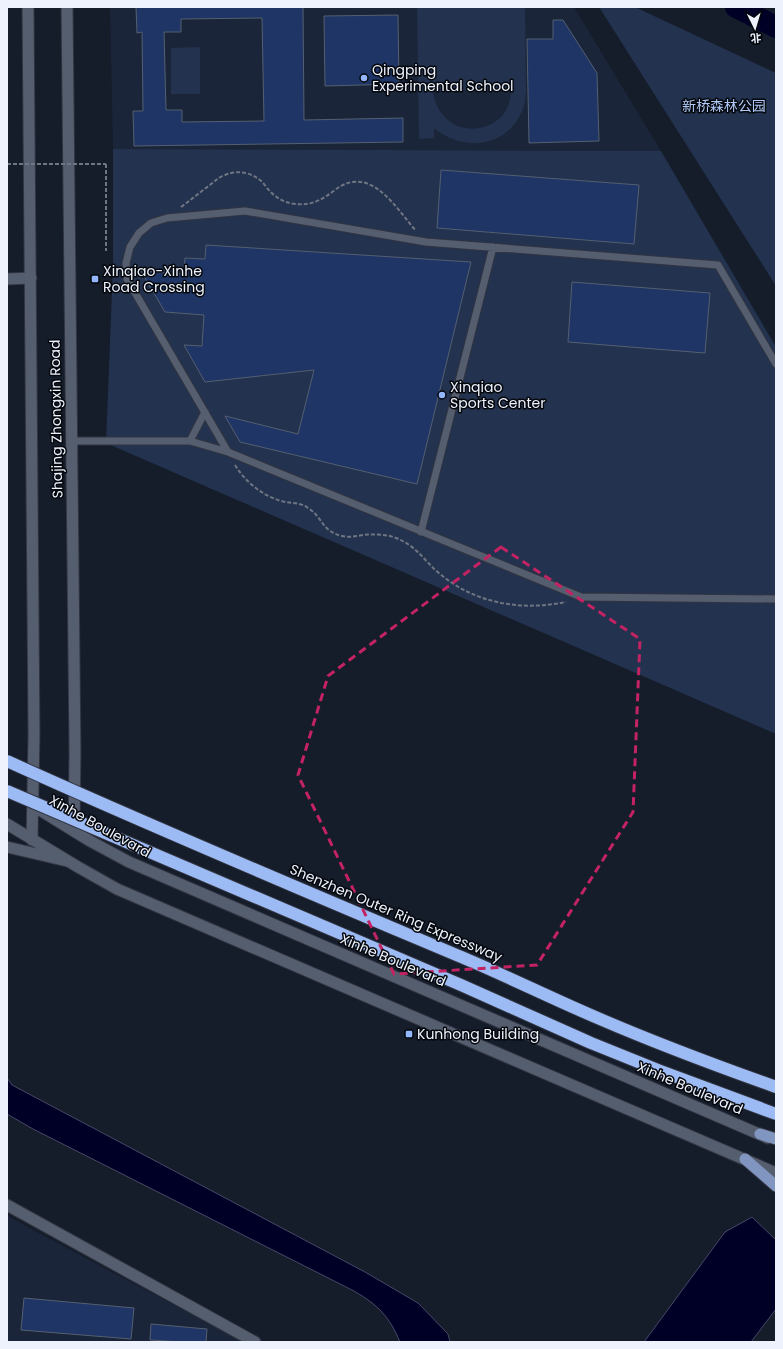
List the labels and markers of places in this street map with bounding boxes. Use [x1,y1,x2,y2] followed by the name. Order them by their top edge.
[372,60,514,96] place label: Qingping Experimental School
[359,73,369,83] marker: Qingping Experimental School
[103,261,205,297] place label: Xinqiao-Xinhe Road Crossing
[90,274,100,284] marker: Xinqiao-Xinhe Road Crossing
[450,377,545,413] place label: Xinqiao Sports Center
[437,390,447,400] marker: Xinqiao Sports Center
[417,1024,539,1044] place label: Kunhong Building
[404,1029,414,1039] marker: Kunhong Building

